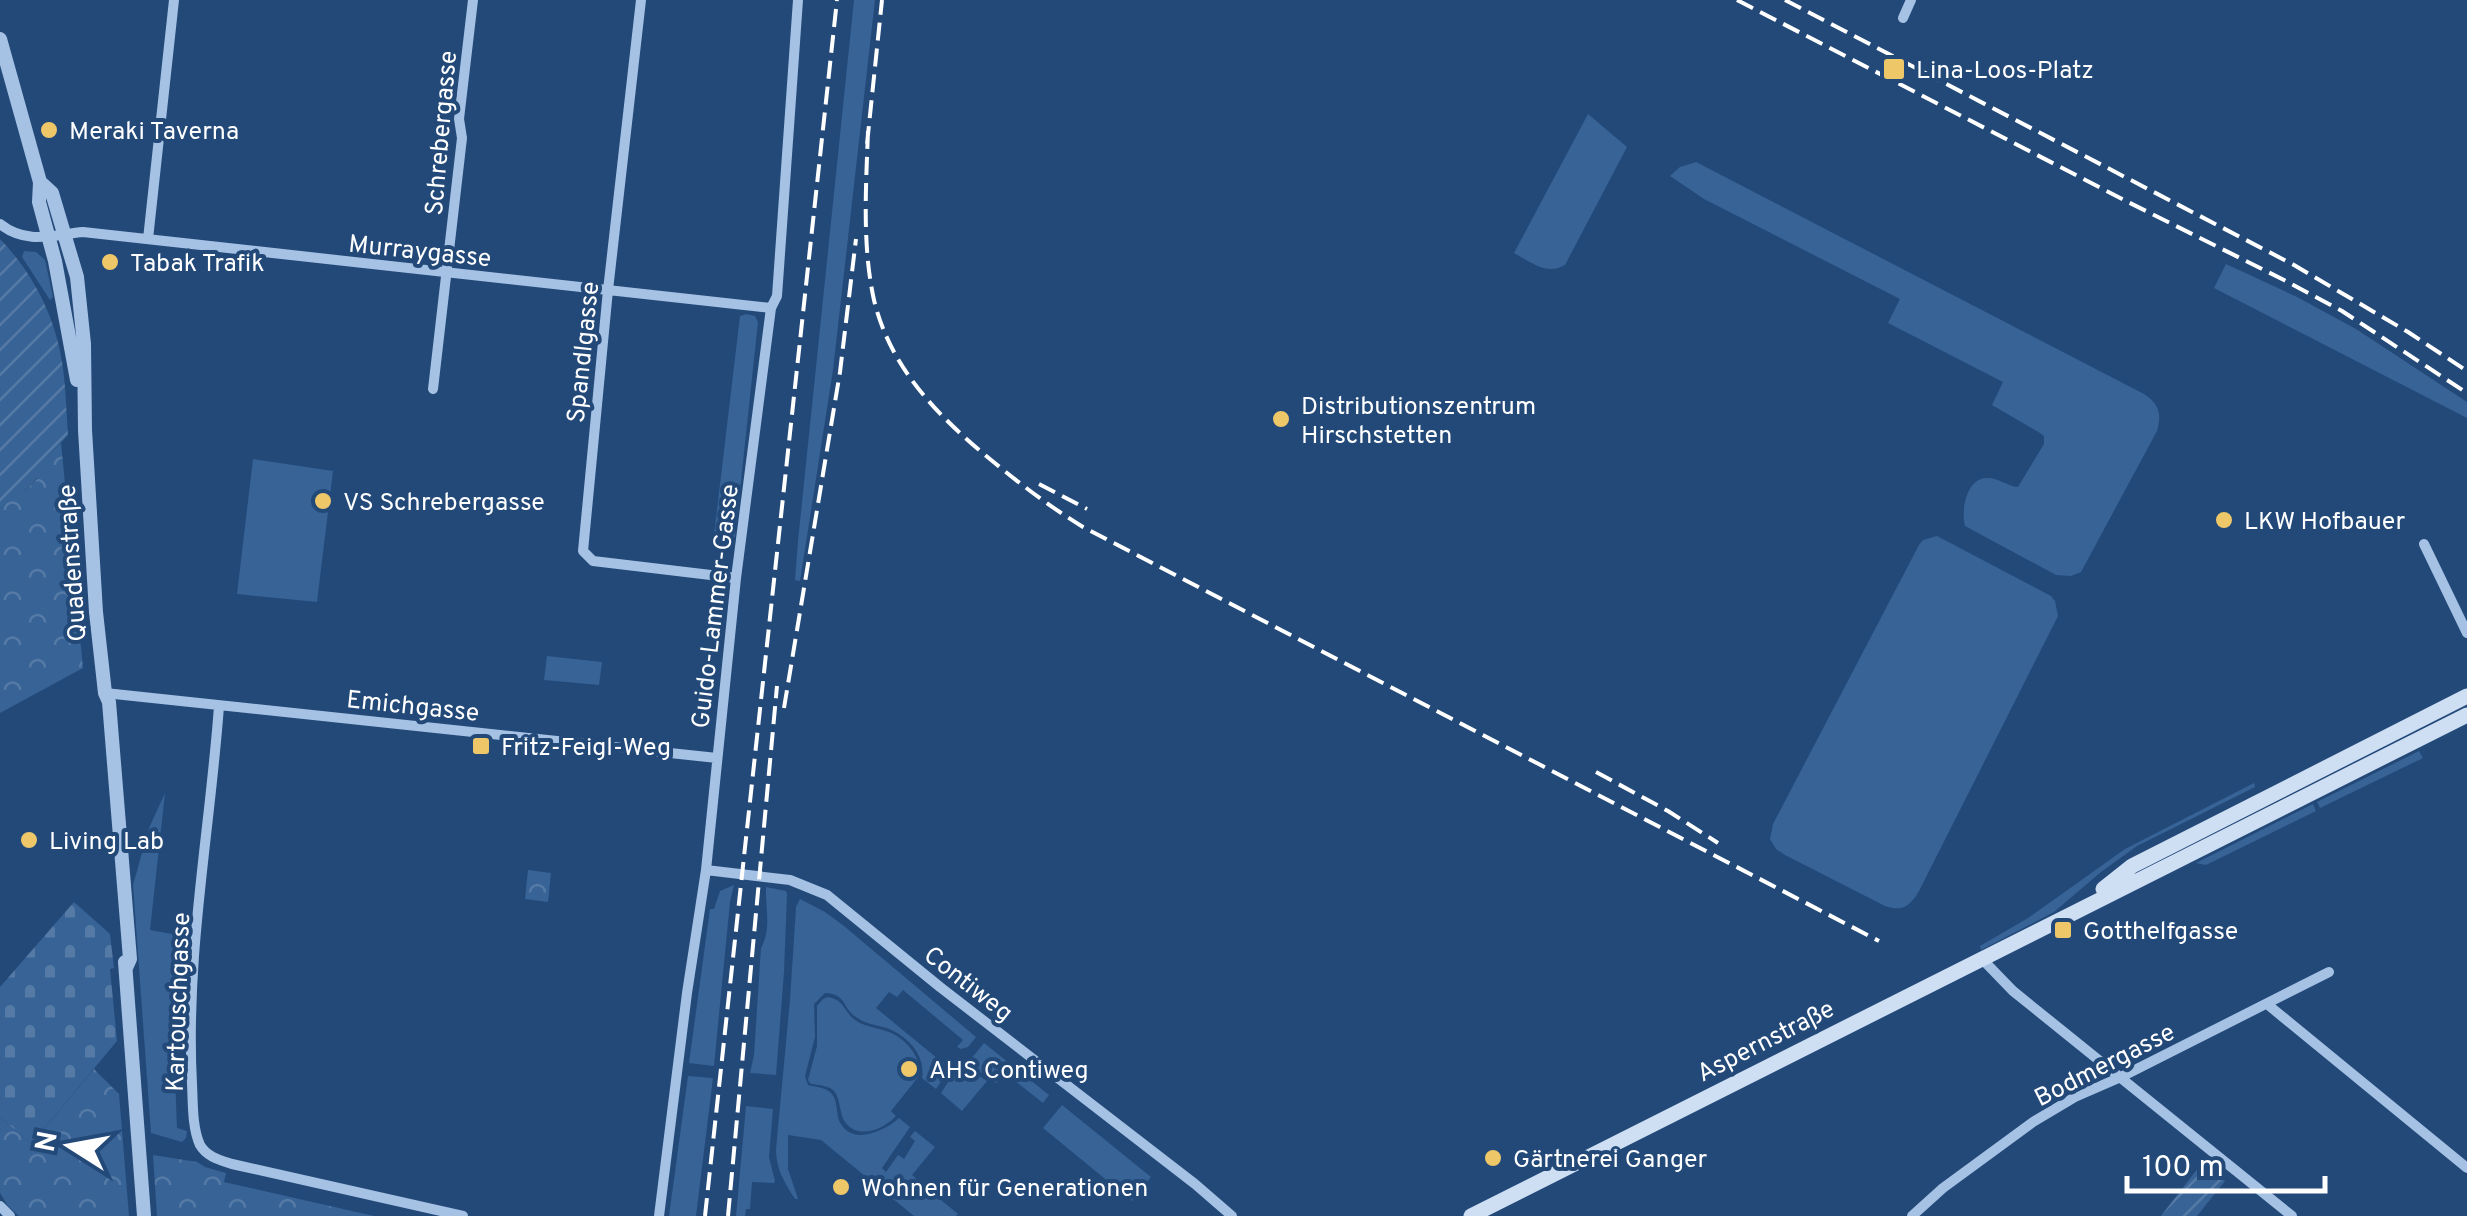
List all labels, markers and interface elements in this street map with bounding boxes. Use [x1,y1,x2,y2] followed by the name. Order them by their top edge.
[420,50,466,217] street label: Schrebergasse
[1881,56,1907,82] marker: Lina-Loos-Platz
[1916,56,2094,88] place label: Lina-Loos-Platz
[69,117,239,149] place label: Meraki Taverna
[38,119,60,141] marker: Meraki Taverna
[347,230,493,276] street label: Murraygasse
[130,249,265,281] place label: Tabak Trafik
[99,251,121,273] marker: Tabak Trafik
[562,280,608,425] street label: Spandlgasse
[1301,392,1536,453] place label: Distributionszentrum Hirschstetten
[1270,408,1292,430] marker: Distributionszentrum Hirschstetten
[686,482,748,730] street label: Guido-Lammer-Gasse
[53,483,95,642] street label: Quadenstraße
[343,488,545,520] place label: VS Schrebergasse
[312,490,334,512] marker: VS Schrebergasse
[2244,507,2405,539] place label: LKW Hofbauer
[2213,509,2235,531] marker: LKW Hofbauer
[345,685,481,731] street label: Emichgasse
[501,733,671,765] place label: Fritz-Feigl-Weg
[470,735,492,757] marker: Fritz-Feigl-Weg
[49,827,164,859] place label: Living Lab
[18,829,40,851] marker: Living Lab
[161,912,199,1092] street label: Kartouschgasse
[2083,917,2238,949] place label: Gotthelfgasse
[2052,919,2074,941] marker: Gotthelfgasse
[916,941,1018,1030] street label: Contiweg
[1692,994,1840,1091] street label: Aspernstraße
[2030,1018,2181,1116] street label: Bodmergasse
[929,1056,1089,1088] place label: AHS Contiweg
[898,1058,920,1080] marker: AHS Contiweg
[20,1096,120,1196] north arrow
[29,1128,68,1155] text: N
[2127,1131,2324,1193] scale bar
[1513,1145,1708,1177] place label: Gärtnerei Ganger
[1482,1147,1504,1169] marker: Gärtnerei Ganger
[2142,1150,2224,1187] text: 100 m
[861,1174,1148,1206] place label: Wohnen für Generationen
[830,1176,852,1198] marker: Wohnen für Generationen

